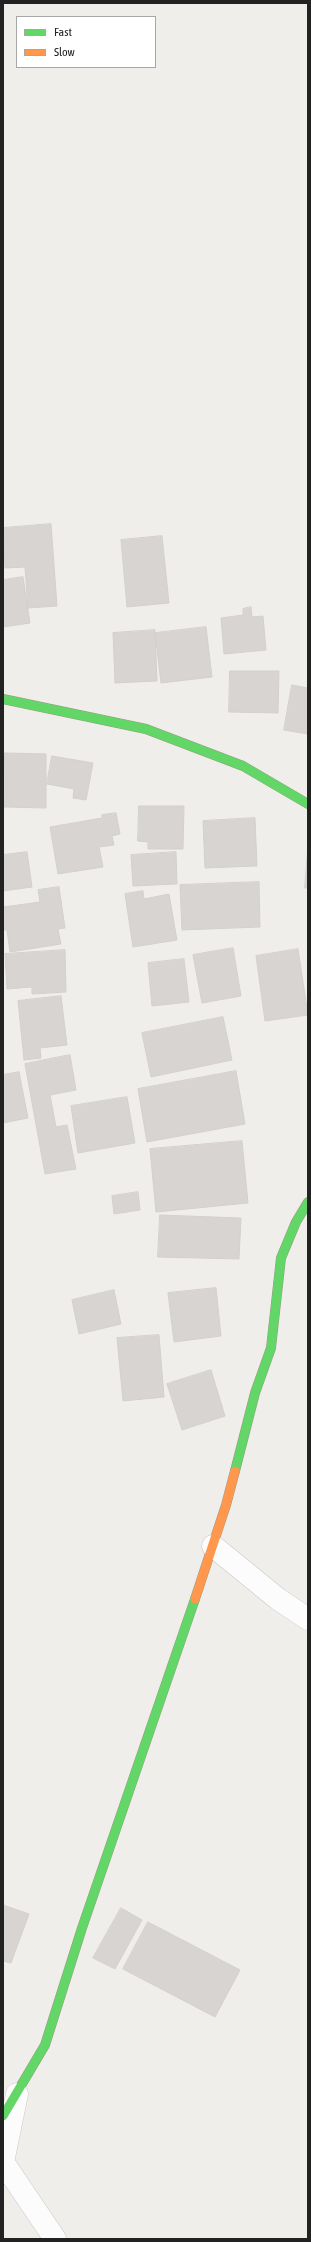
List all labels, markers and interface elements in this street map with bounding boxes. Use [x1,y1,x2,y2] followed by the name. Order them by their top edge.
[16,16,156,68] legend
[54,25,72,39] text: Fast
[54,45,75,59] text: Slow

